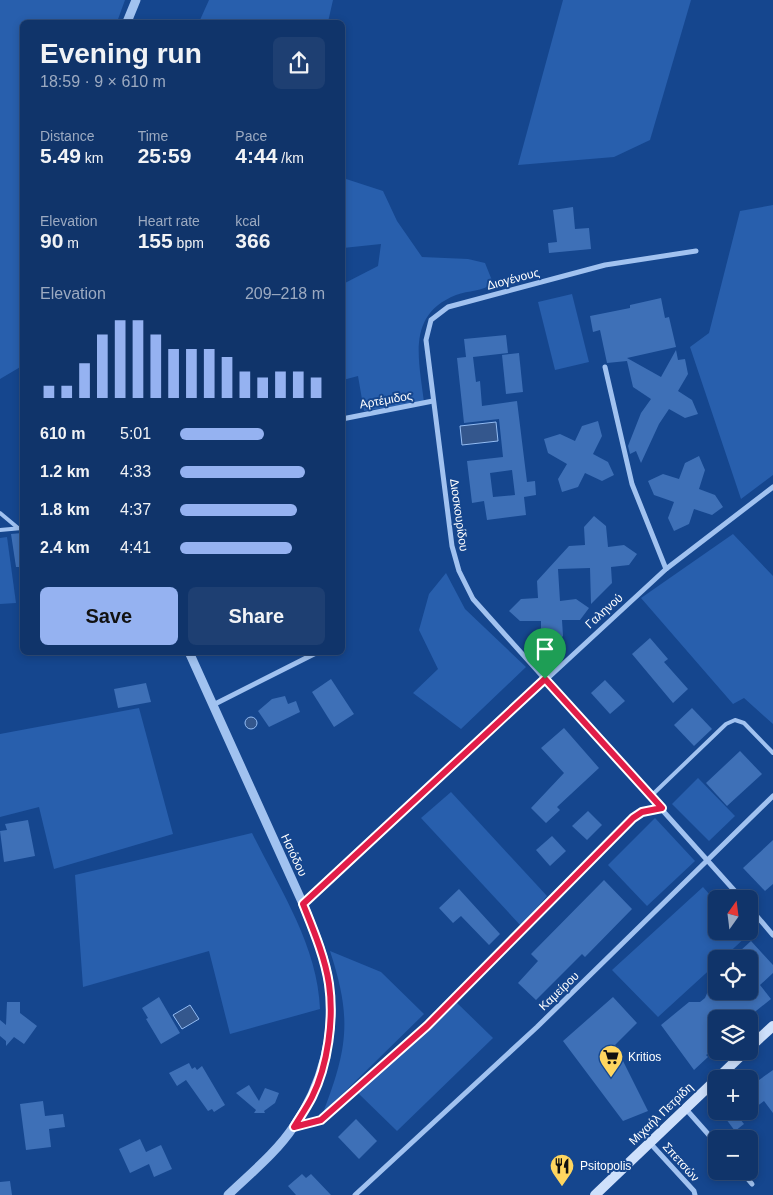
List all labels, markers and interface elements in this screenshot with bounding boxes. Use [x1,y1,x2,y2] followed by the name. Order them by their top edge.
[273,37,325,89] button: share
[40,38,202,69] text: Evening run
[40,73,166,90] text: 18:59 · 9 × 610 m
[40,128,94,144] text: Distance
[138,128,168,144] text: Time
[235,128,267,144] text: Pace
[40,144,81,167] text: 5.49
[138,144,191,167] text: 25:59
[235,144,277,167] text: 4:44
[81,150,103,166] text: km
[277,150,304,166] text: /km
[40,213,98,229] text: Elevation
[138,213,200,229] text: Heart rate
[235,213,260,229] text: kcal
[40,229,63,252] text: 90
[138,229,173,252] text: 155
[235,229,270,252] text: 366
[63,235,79,251] text: m
[173,235,204,251] text: bpm
[485,265,541,293] street label: Διογένους
[40,285,106,302] text: Elevation
[245,285,325,302] text: 209–218 m
[358,388,414,412] street label: Αρτέμιδος
[40,425,85,442] text: 610 m
[120,425,151,442] text: 5:01
[40,463,90,480] text: 1.2 km
[120,463,151,480] text: 4:33
[447,478,471,552] street label: Διοσκουρίδου
[40,501,90,518] text: 1.8 km
[120,501,151,518] text: 4:37
[40,539,90,556] text: 2.4 km
[120,539,151,556] text: 4:41
[40,587,178,645] button: Save
[188,587,325,645] button: Share
[582,591,626,631] street label: Γαληνού
[524,628,566,679] pin
[531,635,559,663] icon: arrive
[278,832,310,878] street label: Ησιόδου
[708,890,758,940] north arrow
[708,890,758,1180] map controls
[708,950,758,1000] button: locate
[536,969,582,1013] street label: Καμείρου
[708,1010,758,1060] button: layers
[598,1044,624,1078] supermarket icon: Kritios
[628,1050,661,1064] place label: Kritios
[708,1070,758,1120] button: +
[626,1080,696,1148] street label: Μιχαήλ Πετρίδη
[708,1130,758,1180] button: −
[660,1140,702,1184] street label: Σπετσών
[549,1153,575,1187] restaurant icon: Psitopolis
[580,1159,631,1173] place label: Psitopolis

